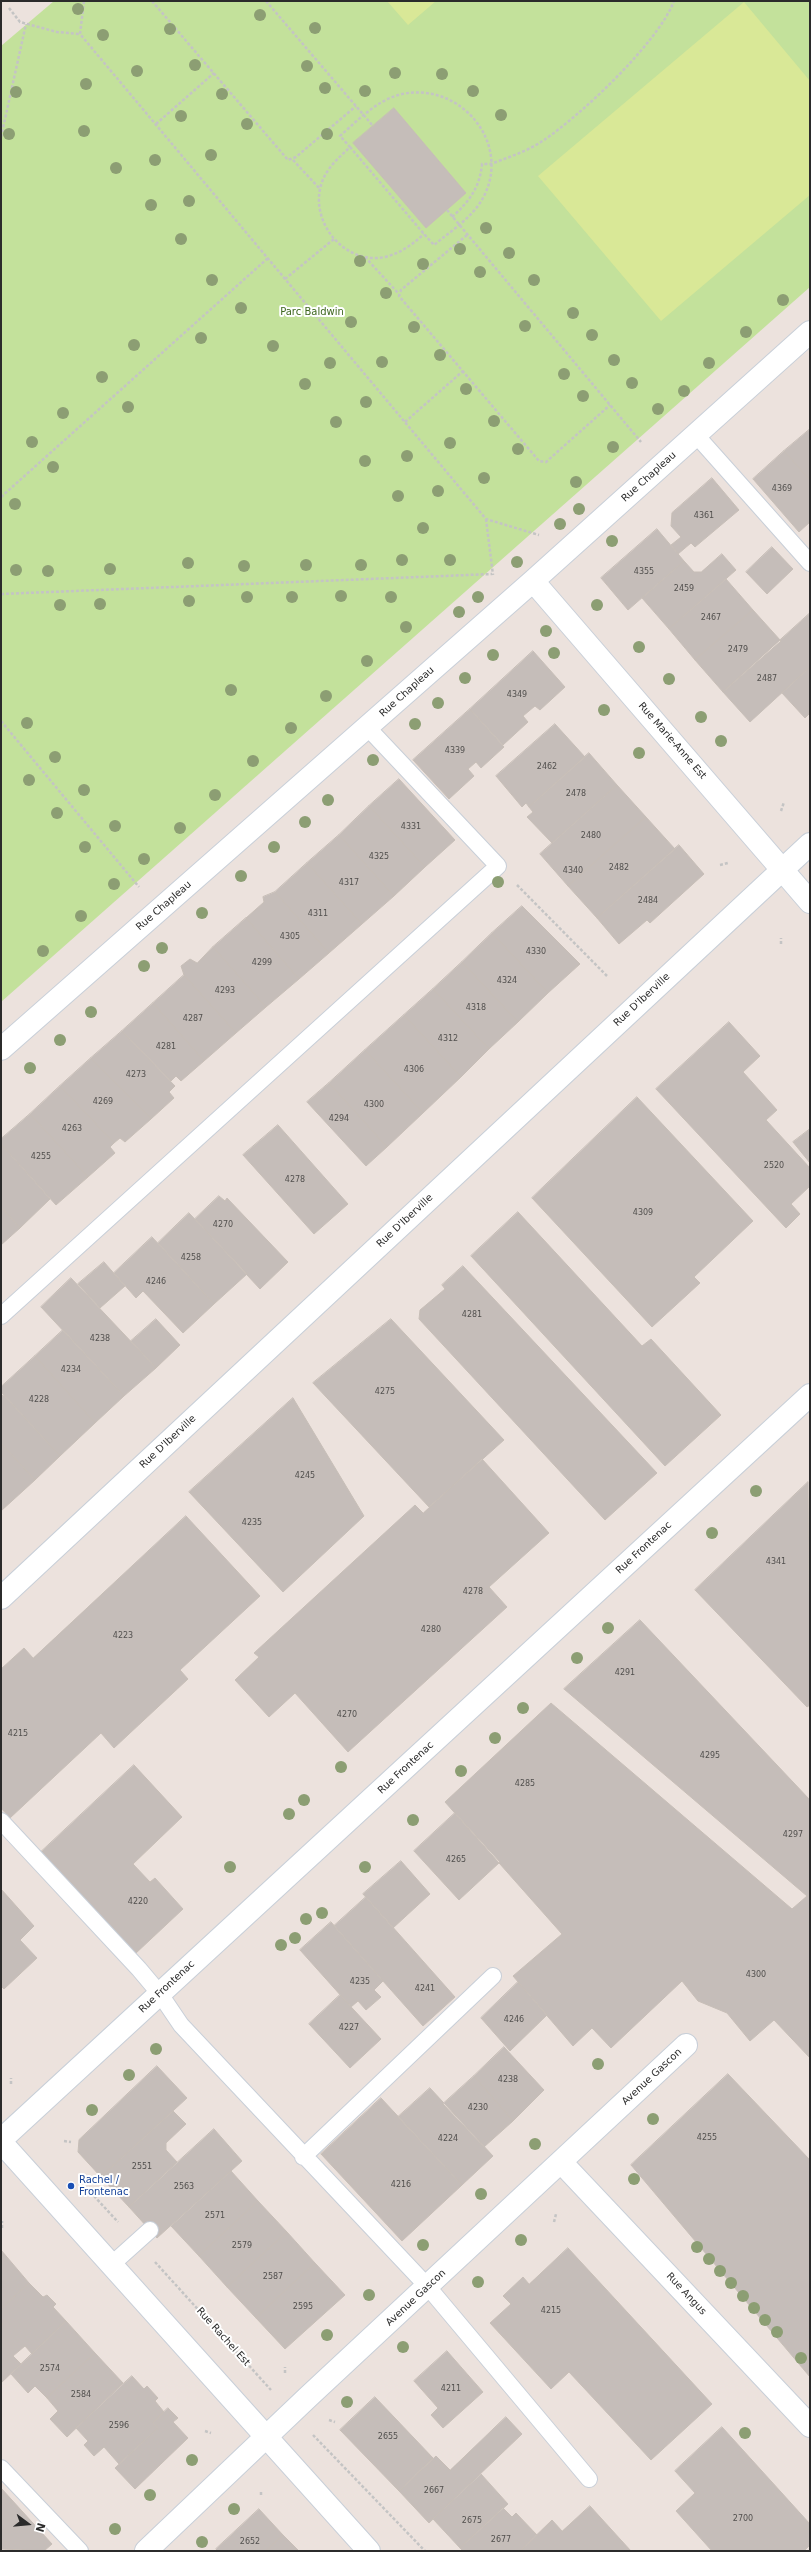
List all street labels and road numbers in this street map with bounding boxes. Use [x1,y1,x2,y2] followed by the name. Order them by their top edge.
[619,449,679,505] street label: Rue Chapleau
[377,664,437,720] street label: Rue Chapleau
[635,700,709,782] street label: Rue Marie-Anne Est
[134,879,194,933] street label: Rue Chapleau
[611,971,673,1029] street label: Rue D'Iberville
[374,1192,436,1250] street label: Rue D'Iberville
[137,1413,199,1471] street label: Rue D'Iberville
[614,1519,674,1577] street label: Rue Frontenac
[376,1739,436,1797] street label: Rue Frontenac
[137,1958,197,2016] street label: Rue Frontenac
[620,2046,684,2108] street label: Avenue Gascon
[384,2267,448,2329] street label: Avenue Gascon
[663,2270,709,2318] street label: Rue Angus
[194,2305,252,2369] street label: Rue Rachel Est

